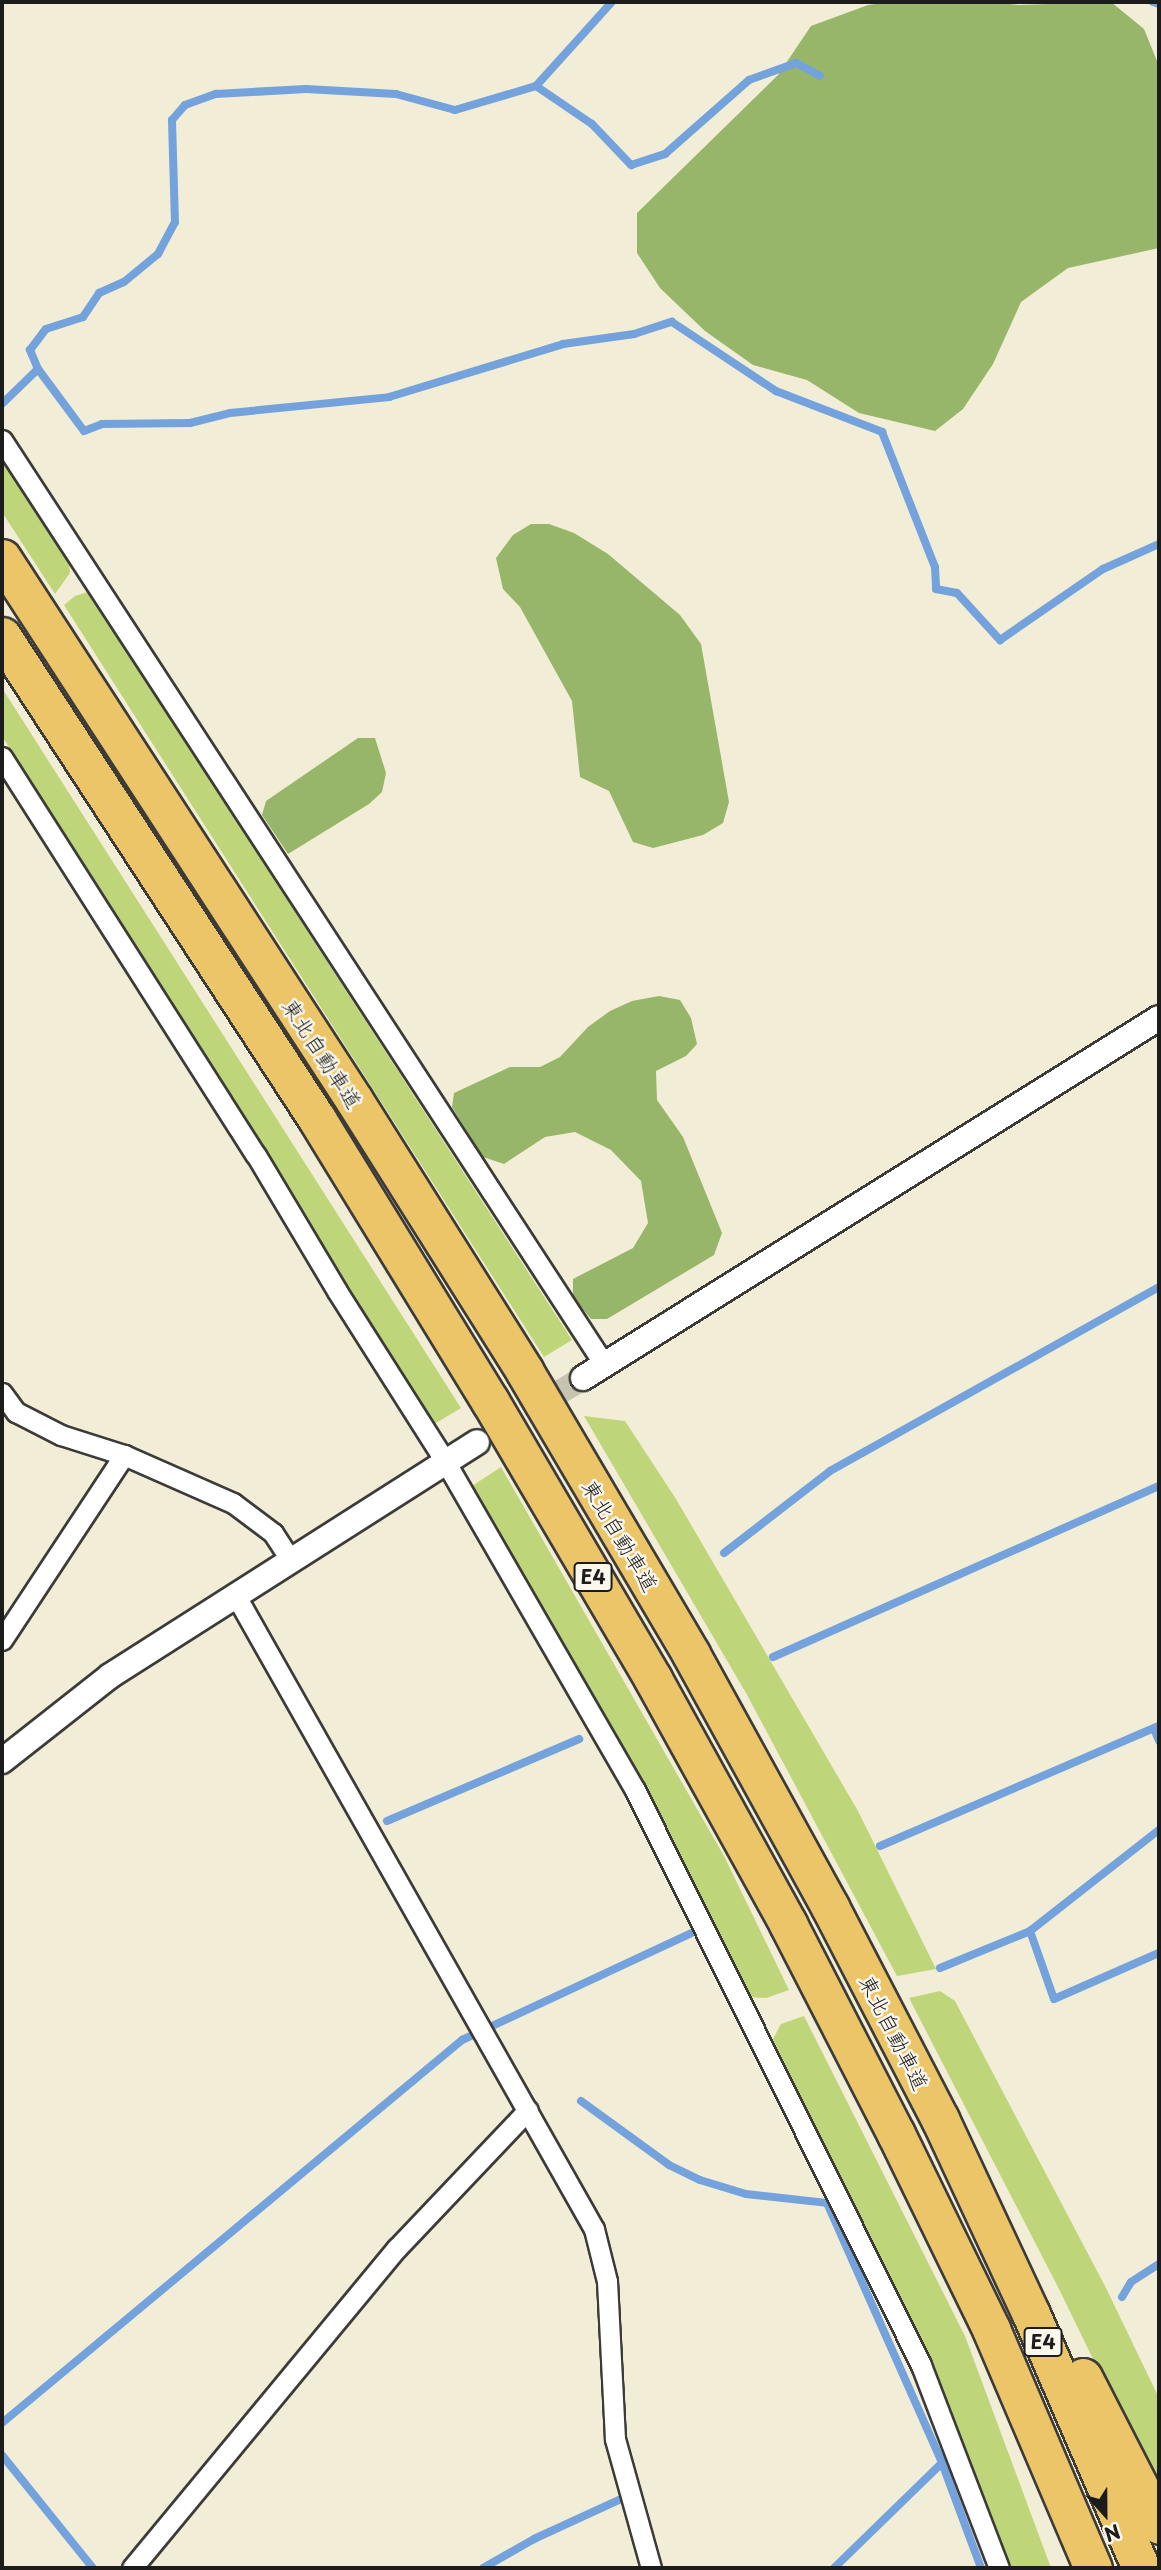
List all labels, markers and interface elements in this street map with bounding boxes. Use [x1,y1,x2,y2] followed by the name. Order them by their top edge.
[278,993,368,1113] street label: 東北自動車道
[578,1475,664,1595] street label: 東北自動車道
[572,1562,614,1592] road number: E4
[855,1970,935,2094] street label: 東北自動車道
[1022,2326,1064,2358] road number: E4
[1070,2479,1140,2549] north arrow
[1100,2518,1125,2549] text: N

